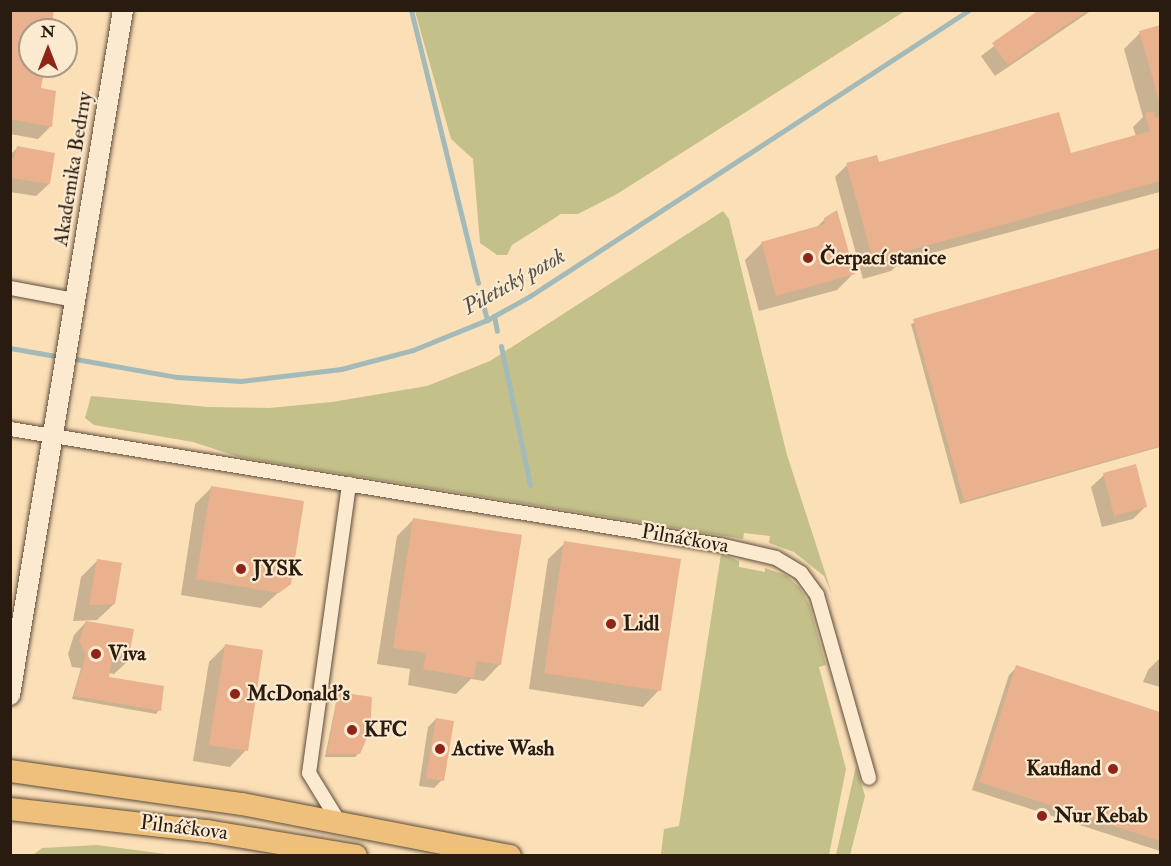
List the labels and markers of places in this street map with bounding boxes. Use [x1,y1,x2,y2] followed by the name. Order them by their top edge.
[820,245,946,271] place label: Čerpací stanice
[801,251,815,265] marker: Čerpací stanice
[253,556,303,582] place label: JYSK
[234,562,248,576] marker: JYSK
[623,611,659,637] place label: Lidl
[604,617,618,631] marker: Lidl
[108,641,146,667] place label: Viva
[89,647,103,661] marker: Viva
[247,681,350,707] place label: McDonald's
[228,687,242,701] marker: McDonald's
[364,717,407,743] place label: KFC
[345,723,359,737] marker: KFC
[452,736,554,762] place label: Active Wash
[433,742,447,756] marker: Active Wash
[1026,756,1101,782] place label: Kaufland
[1106,762,1120,776] marker: Kaufland
[1054,803,1148,829] place label: Nur Kebab
[1035,809,1049,823] marker: Nur Kebab

